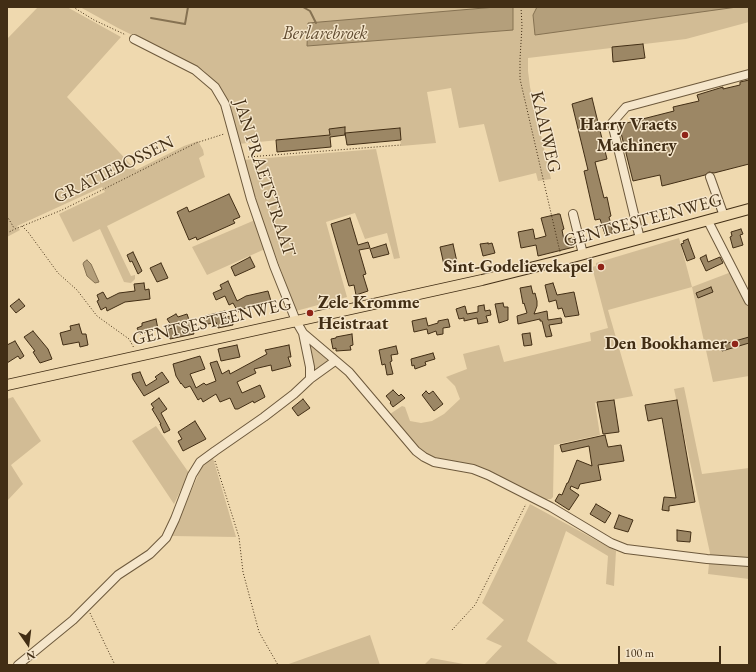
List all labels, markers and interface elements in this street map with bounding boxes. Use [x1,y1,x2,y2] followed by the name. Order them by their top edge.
[282,23,368,45] park label: Berlarebroek
[525,89,565,175] street label: KAAIWEG
[228,97,300,259] street label: JAN PRAETSTRAAT
[580,114,677,156] place label: Harry Vraets Machinery
[680,130,690,140] marker: Harry Vraets Machinery
[50,132,178,208] street label: GRATIEBOSSEN
[562,189,724,253] street label: GENTSESTEENWEG
[443,256,593,278] place label: Sint-Godelievekapel
[596,262,606,272] marker: Sint-Godelievekapel
[318,292,419,334] place label: Zele Kromme Heistraat
[130,293,294,351] street label: GENTSESTEENWEG
[305,308,315,318] marker: Zele Kromme Heistraat
[605,333,727,355] place label: Den Bookhamer
[730,339,740,349] marker: Den Bookhamer
[8,624,48,664] north arrow
[620,638,723,664] scale bar
[625,645,654,661] text: 100 m
[25,648,37,664] text: N

